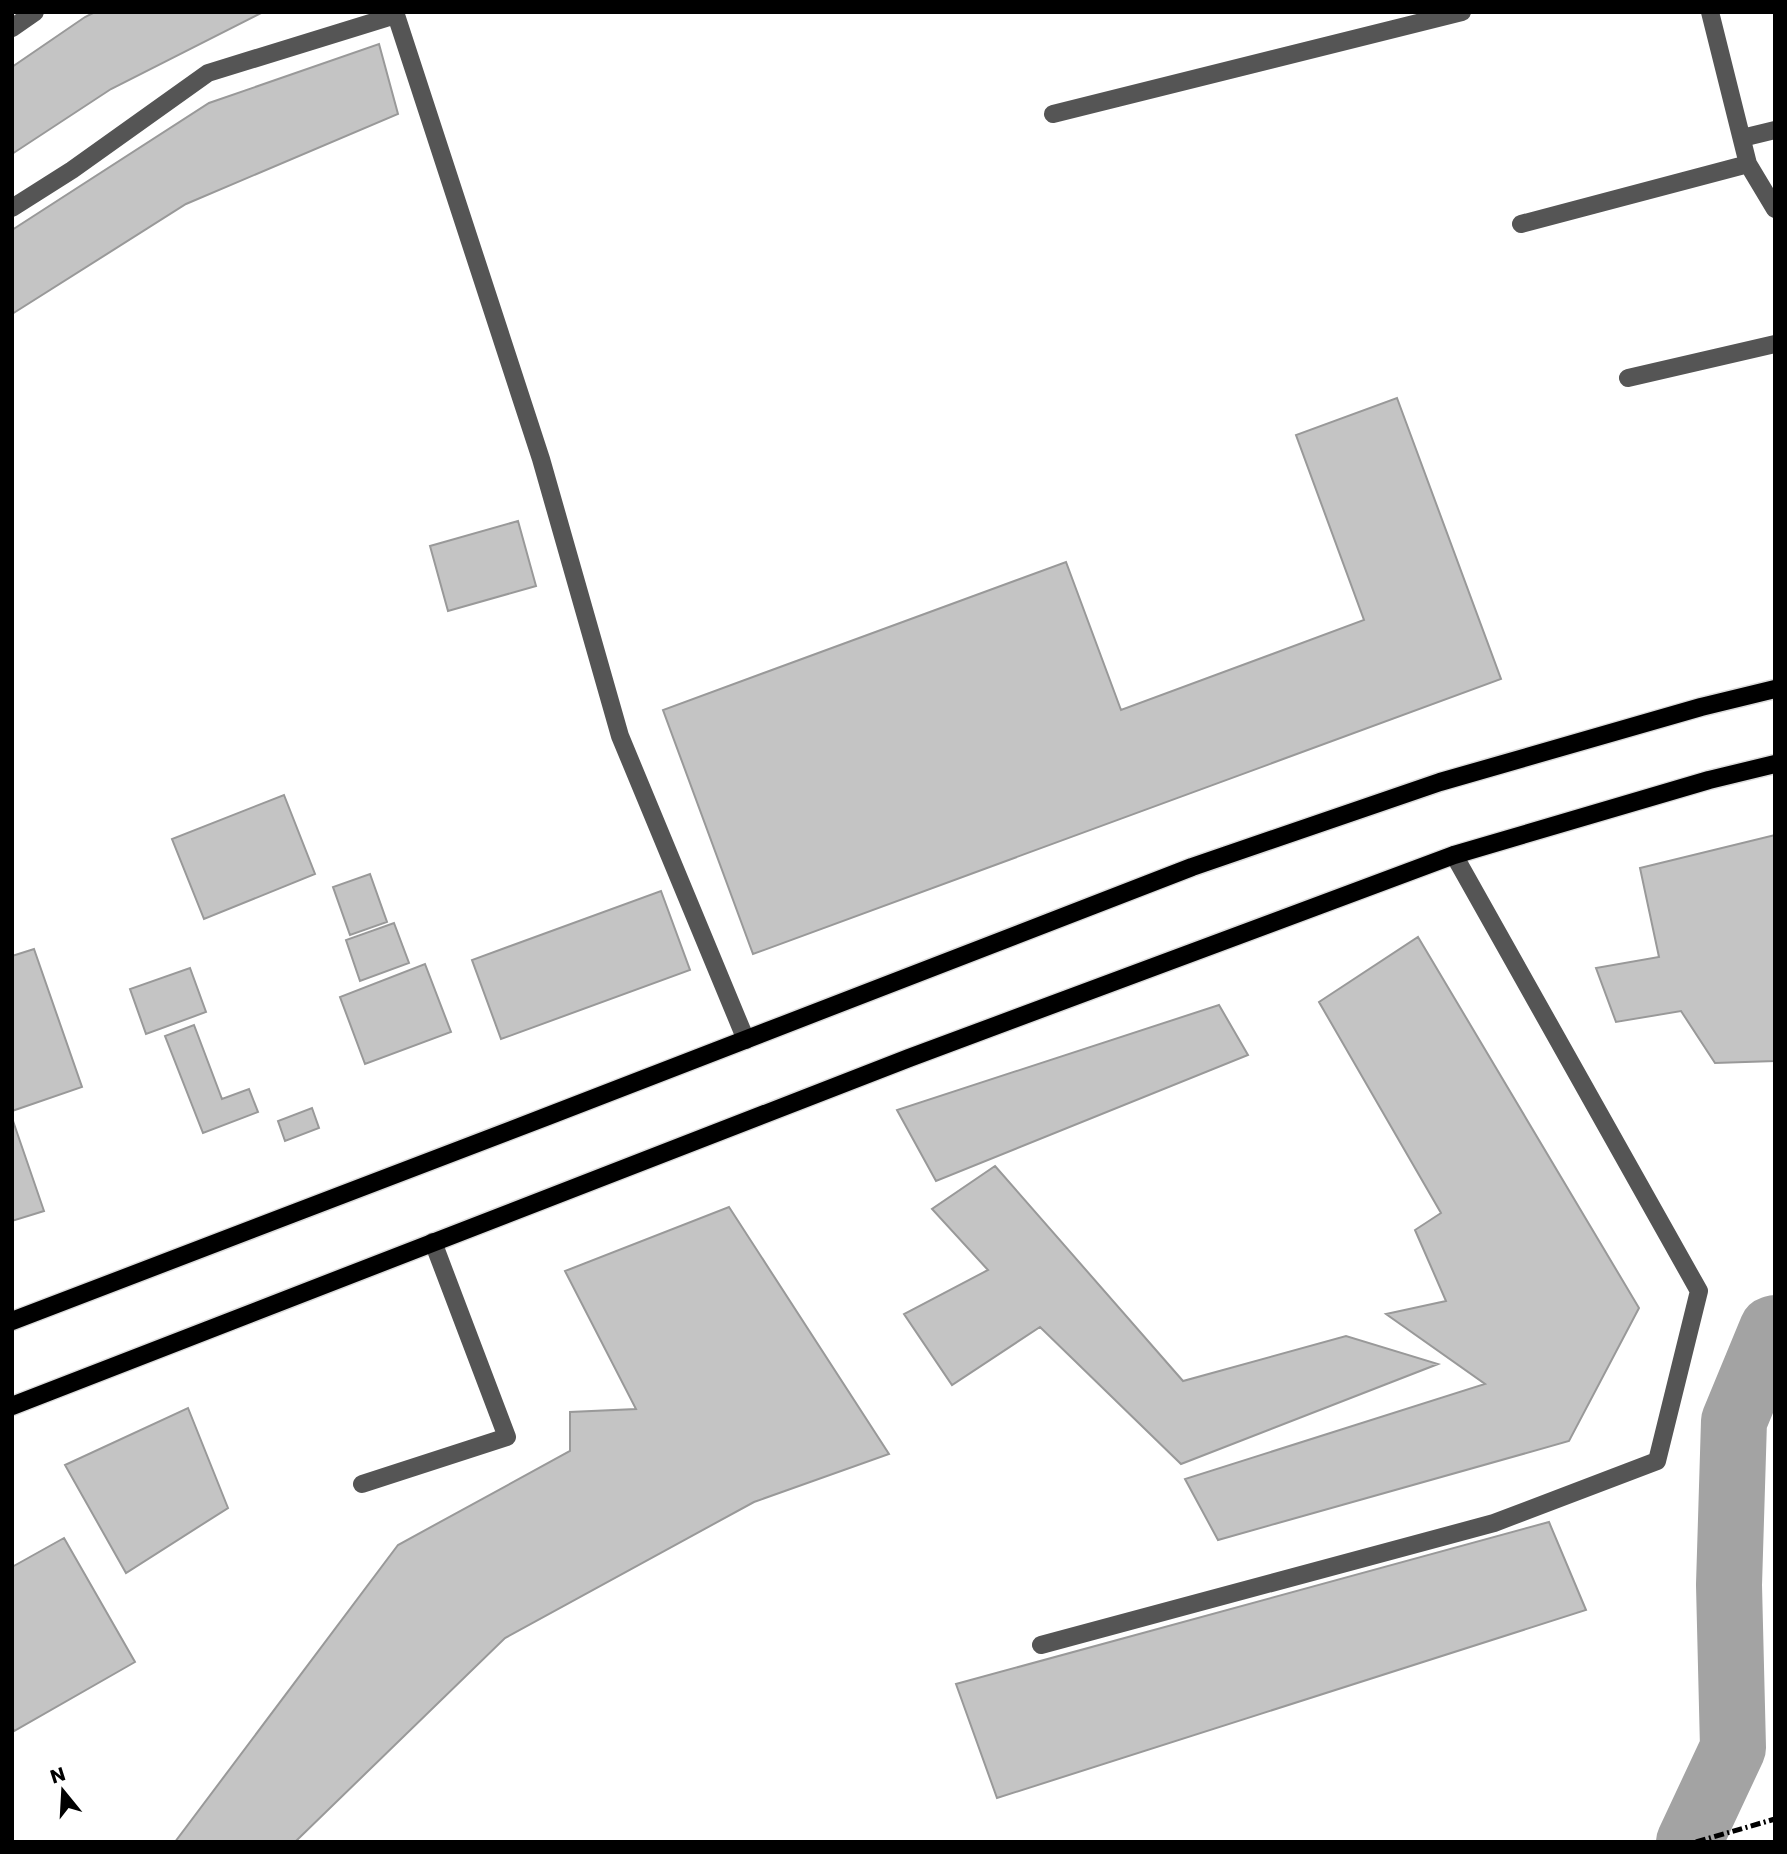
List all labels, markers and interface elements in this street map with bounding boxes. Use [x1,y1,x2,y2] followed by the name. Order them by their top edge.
[28,1756,98,1826] north arrow
[47,1760,69,1790] text: N

